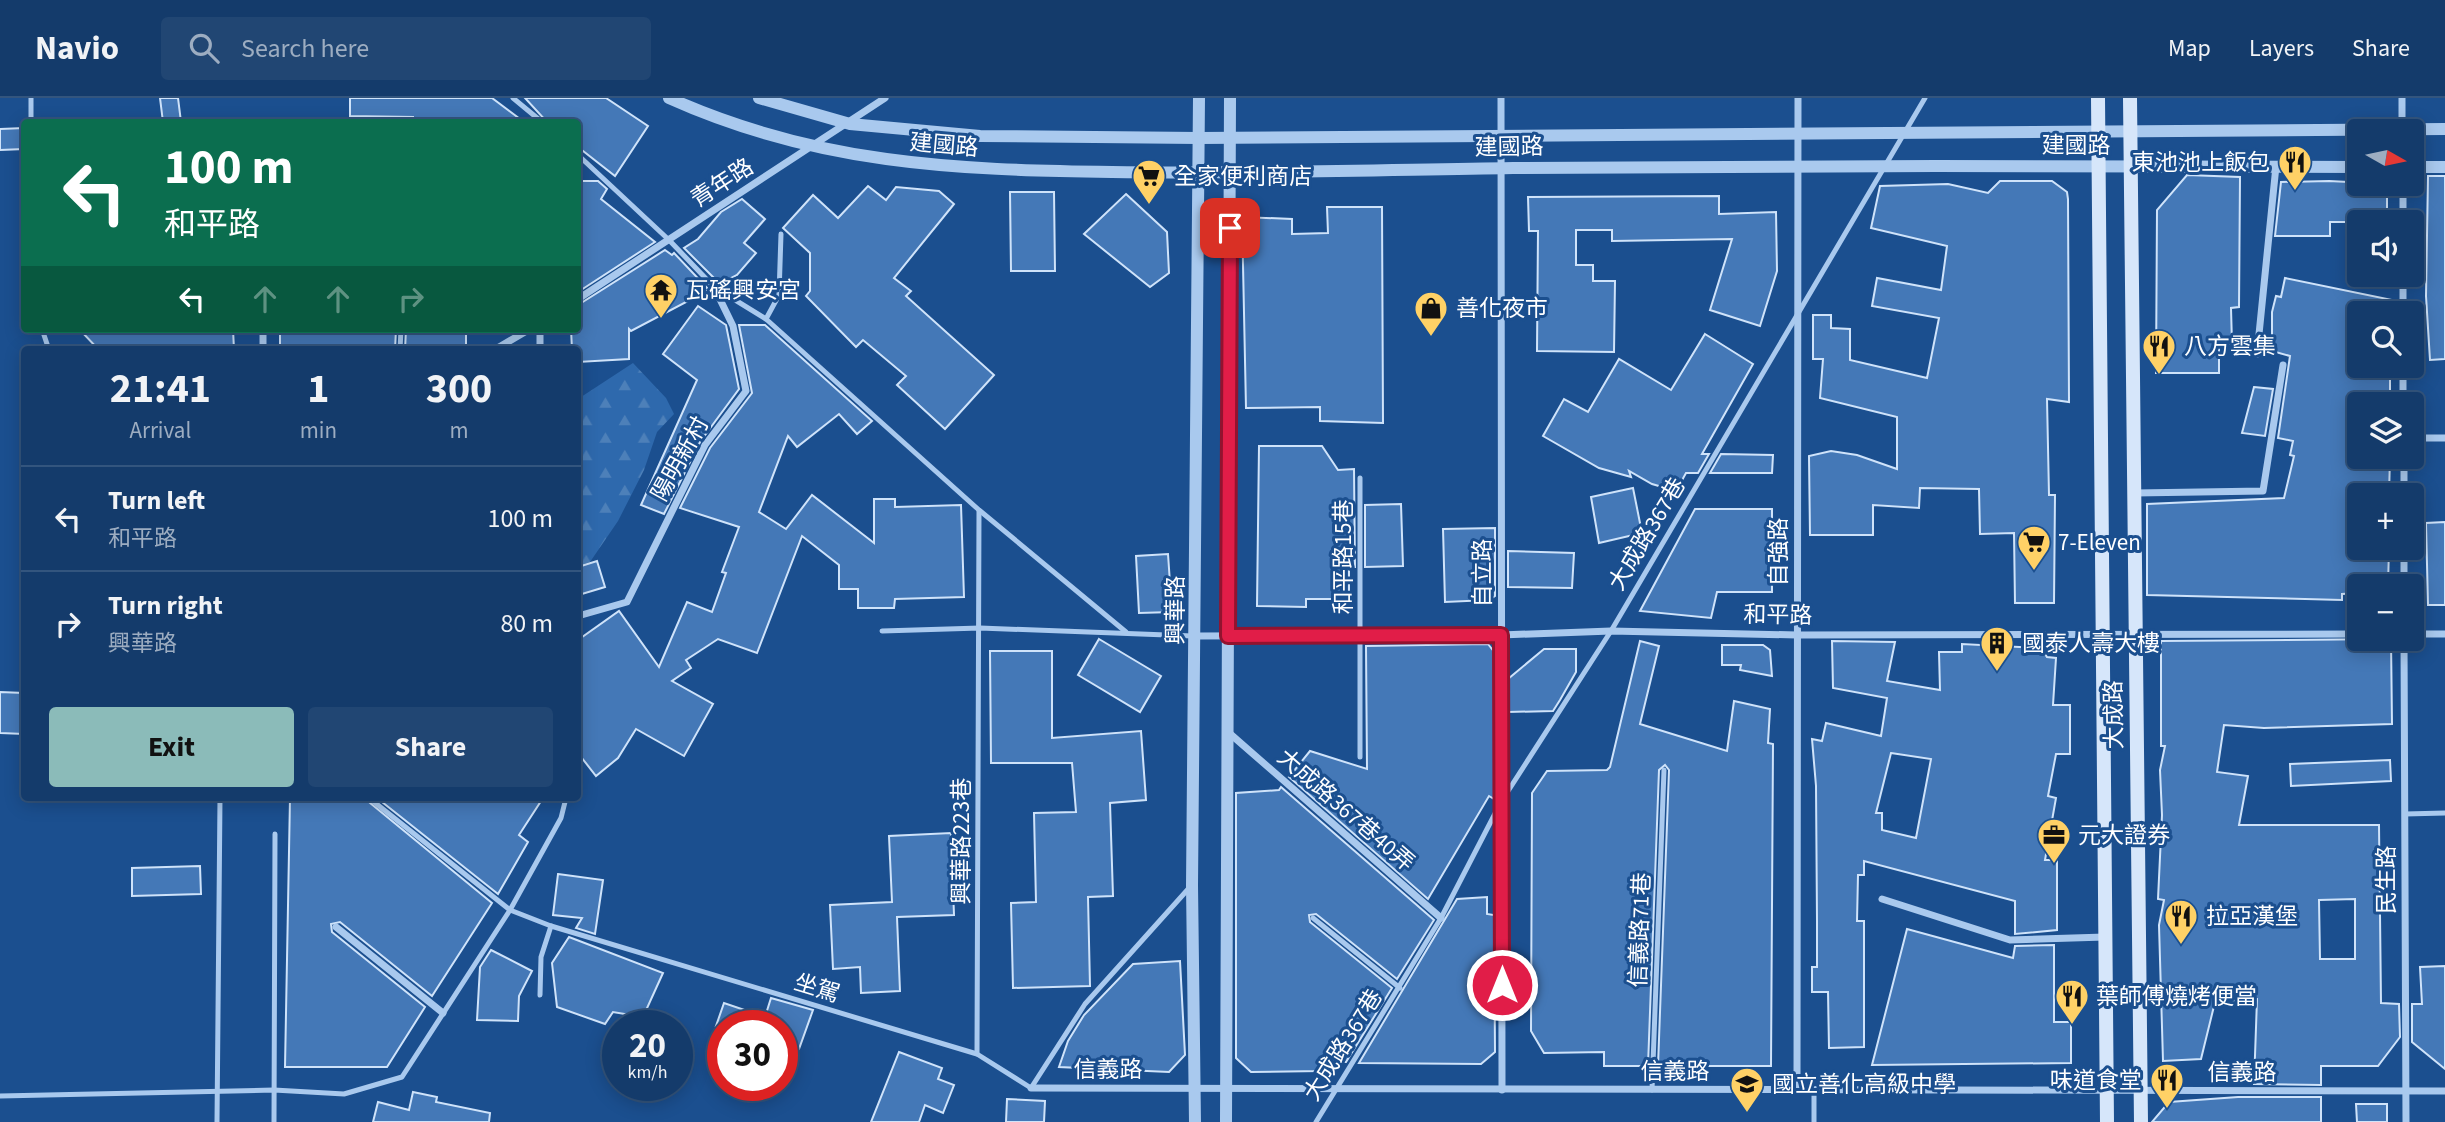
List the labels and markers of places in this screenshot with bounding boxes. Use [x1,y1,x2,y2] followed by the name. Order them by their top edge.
[2276,143,2314,192] restaurant icon: 東池池上飯包
[2132,146,2270,179] place label: 東池池上飯包
[1130,157,1168,206] supermarket icon: 全家便利商店
[1174,160,1312,193] place label: 全家便利商店
[1200,198,1260,258] pin
[642,271,680,320] temple icon: 瓦磘興安宮
[686,274,801,307] place label: 瓦磘興安宮
[1412,289,1450,338] shop icon: 善化夜市
[1456,292,1548,325] place label: 善化夜市
[2140,327,2178,376] restaurant icon: 八方雲集
[2184,330,2276,363] place label: 八方雲集
[2015,523,2053,572] supermarket icon: 7-Eleven
[2058,526,2141,559] place label: 7-Eleven
[1978,624,2016,673] building icon: 國泰人壽大樓
[2022,627,2160,660] place label: 國泰人壽大樓
[2035,816,2073,865] office icon: 元大證券
[2078,819,2170,852] place label: 元大證券
[2162,897,2200,946] restaurant icon: 拉亞漢堡
[2206,900,2298,933] place label: 拉亞漢堡
[2053,977,2091,1026] restaurant icon: 葉師傅燒烤便當
[2096,980,2257,1013] place label: 葉師傅燒烤便當
[2148,1061,2186,1110] restaurant icon: 味道食堂
[2050,1064,2142,1097] place label: 味道食堂
[1728,1065,1766,1114] school or university icon: 國立善化高級中學
[1772,1068,1956,1101] place label: 國立善化高級中學

